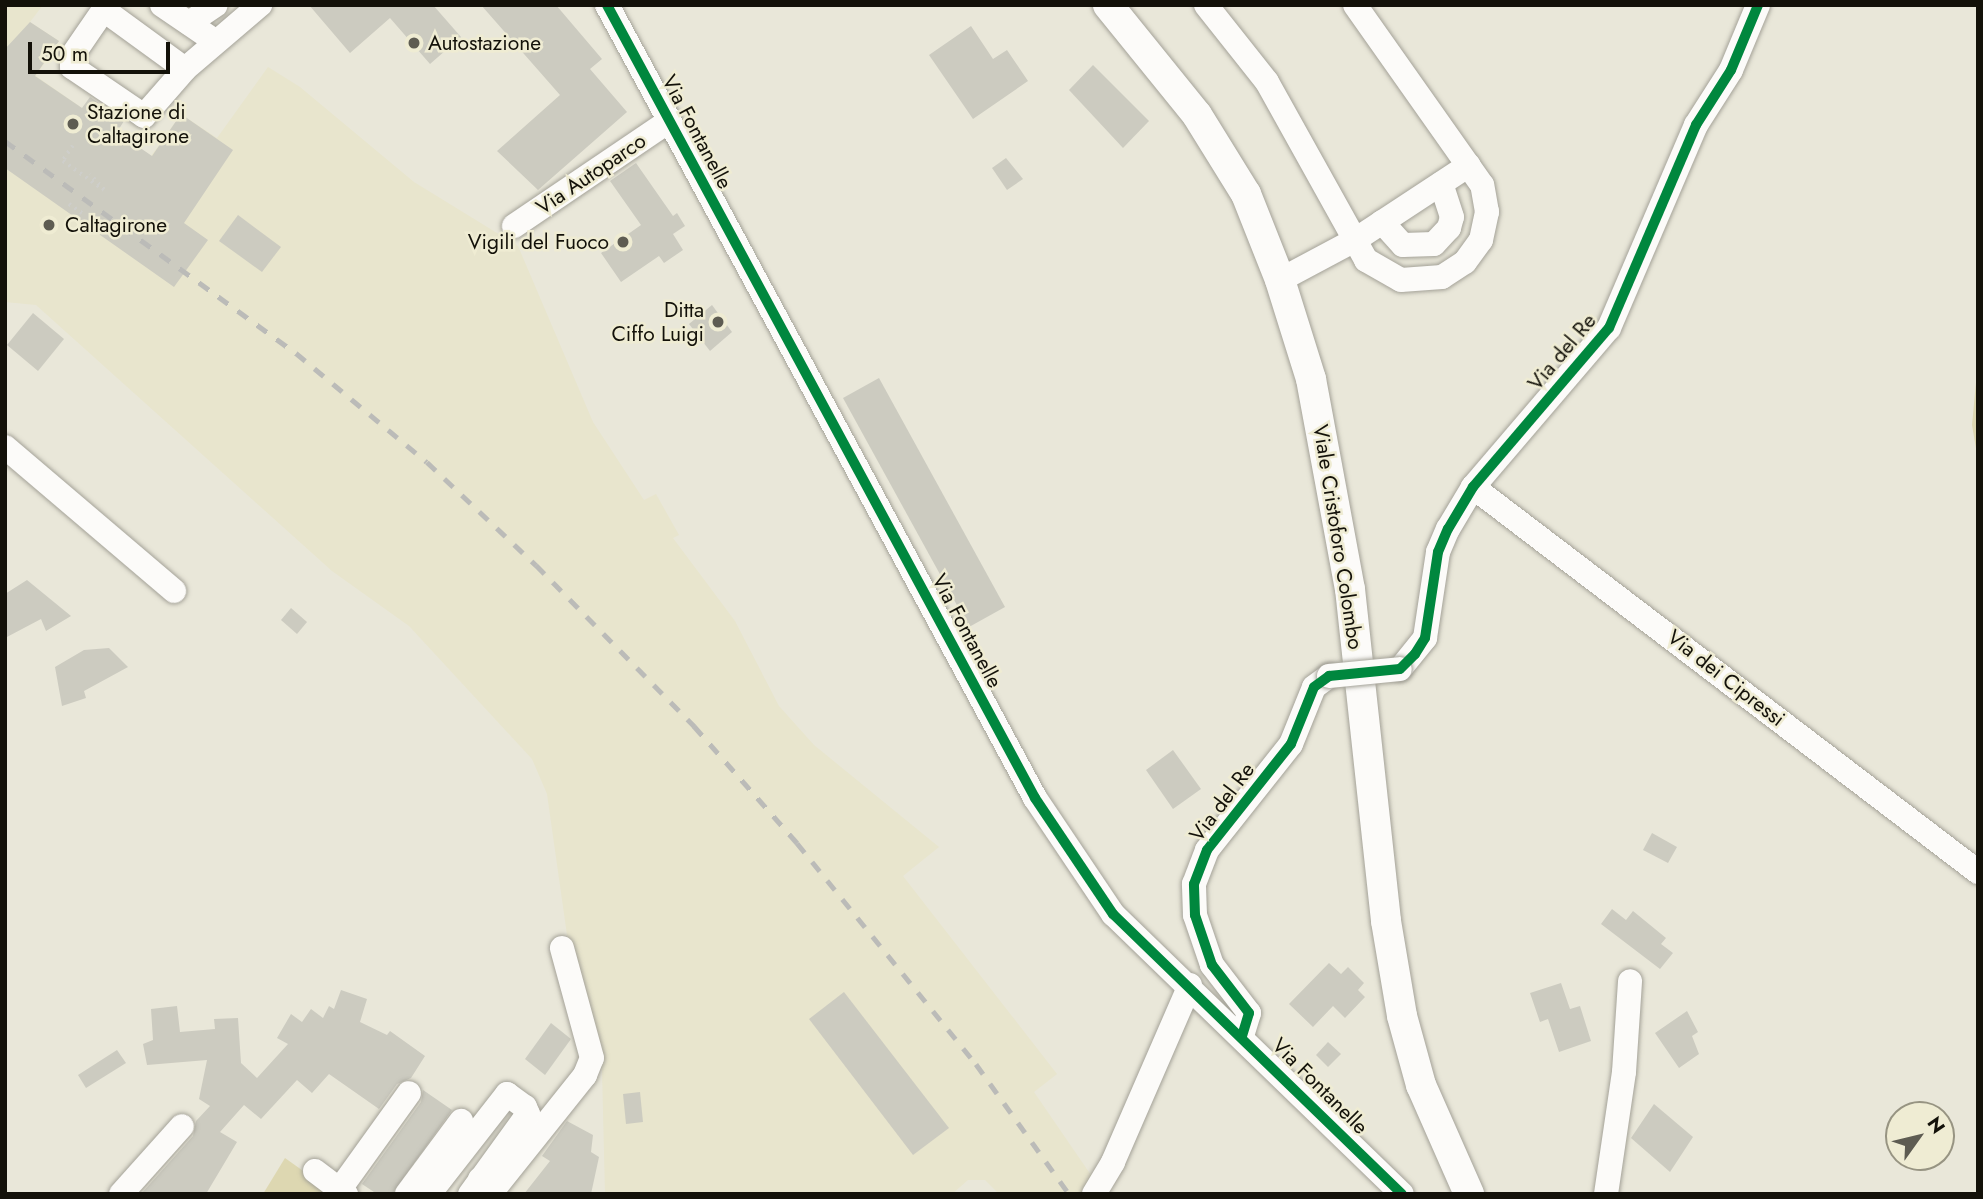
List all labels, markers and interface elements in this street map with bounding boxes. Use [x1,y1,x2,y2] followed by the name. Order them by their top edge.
[32,28,173,72] scale bar
[428,30,541,56] place label: Autostazione
[406,35,422,51] marker: Autostazione
[41,39,88,69] text: 50 m
[656,71,738,193] street label: Via Fontanelle
[87,99,189,149] place label: Stazione di Caltagirone
[65,116,81,132] marker: Stazione di Caltagirone
[531,128,651,220] street label: Via Autoparco
[65,212,167,238] place label: Caltagirone
[39,215,59,235] marker: Caltagirone
[468,229,609,255] place label: Vigili del Fuoco
[615,234,631,250] marker: Vigili del Fuoco
[611,297,704,347] place label: Ditta Ciffo Luigi
[1523,309,1601,395] street label: Via del Re
[710,314,726,330] marker: Ditta Ciffo Luigi
[1308,423,1368,651] street label: Viale Cristoforo Colombo
[926,570,1008,692] street label: Via Fontanelle
[1662,624,1790,732] street label: Via dei Cipressi
[1184,758,1260,846] street label: Via del Re
[1267,1033,1373,1139] street label: Via Fontanelle
[1885,1101,1955,1171] north arrow
[1921,1111,1952,1139] text: N

